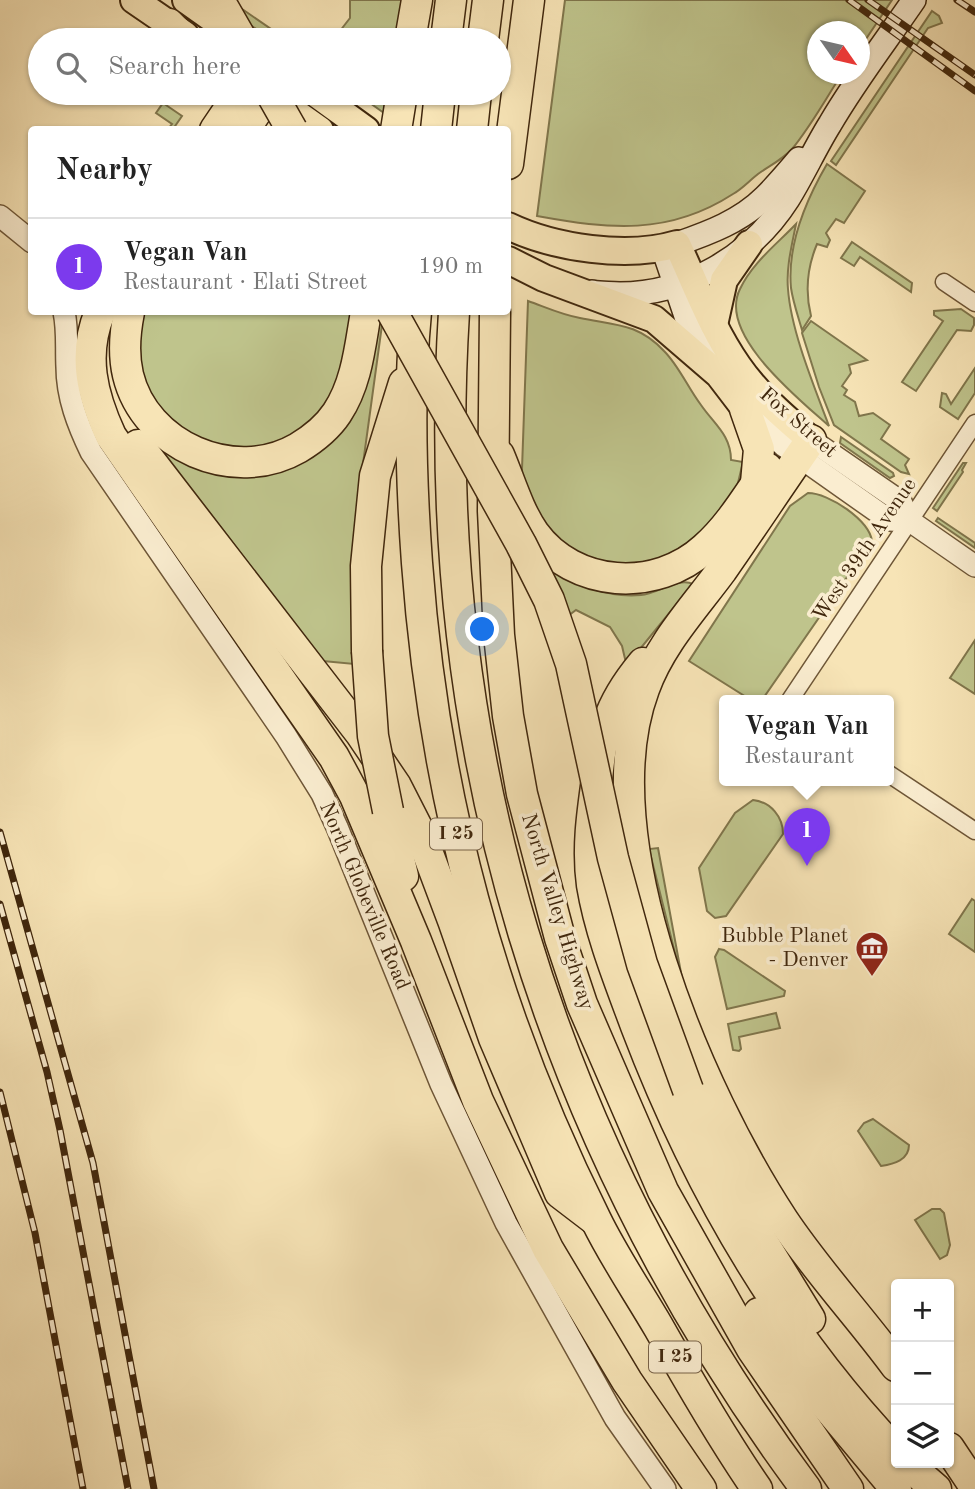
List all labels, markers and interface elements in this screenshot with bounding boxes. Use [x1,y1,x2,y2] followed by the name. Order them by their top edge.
[807,21,870,84] north arrow
[28,28,511,105] search box
[52,48,90,86] icon: search
[108,54,241,80] text: Search here
[56,156,153,186] text: Nearby
[123,240,247,266] text: Vegan Van
[72,255,86,278] text: 1
[418,255,483,278] text: 190 m
[123,271,367,294] text: Restaurant · Elati Street
[755,384,841,462] street label: Fox Street
[809,474,921,626] street label: West 39th Avenue
[465,612,499,646] your location
[719,695,894,786] popup
[744,714,869,740] text: Vegan Van
[744,745,854,768] text: Restaurant
[315,799,413,993] street label: North Globeville Road
[784,808,830,866] pin: 1
[517,811,597,1013] street label: North Valley Highway
[430,818,482,849] road number: I 25
[721,926,848,971] place label: Bubble Planet - Denver
[853,929,891,978] museum icon: Bubble Planet - Denver
[891,1279,954,1468] map controls
[891,1279,954,1342] button: +
[649,1342,701,1372] road number: I 25
[891,1342,954,1405] button: −
[891,1405,954,1468] button: layers

